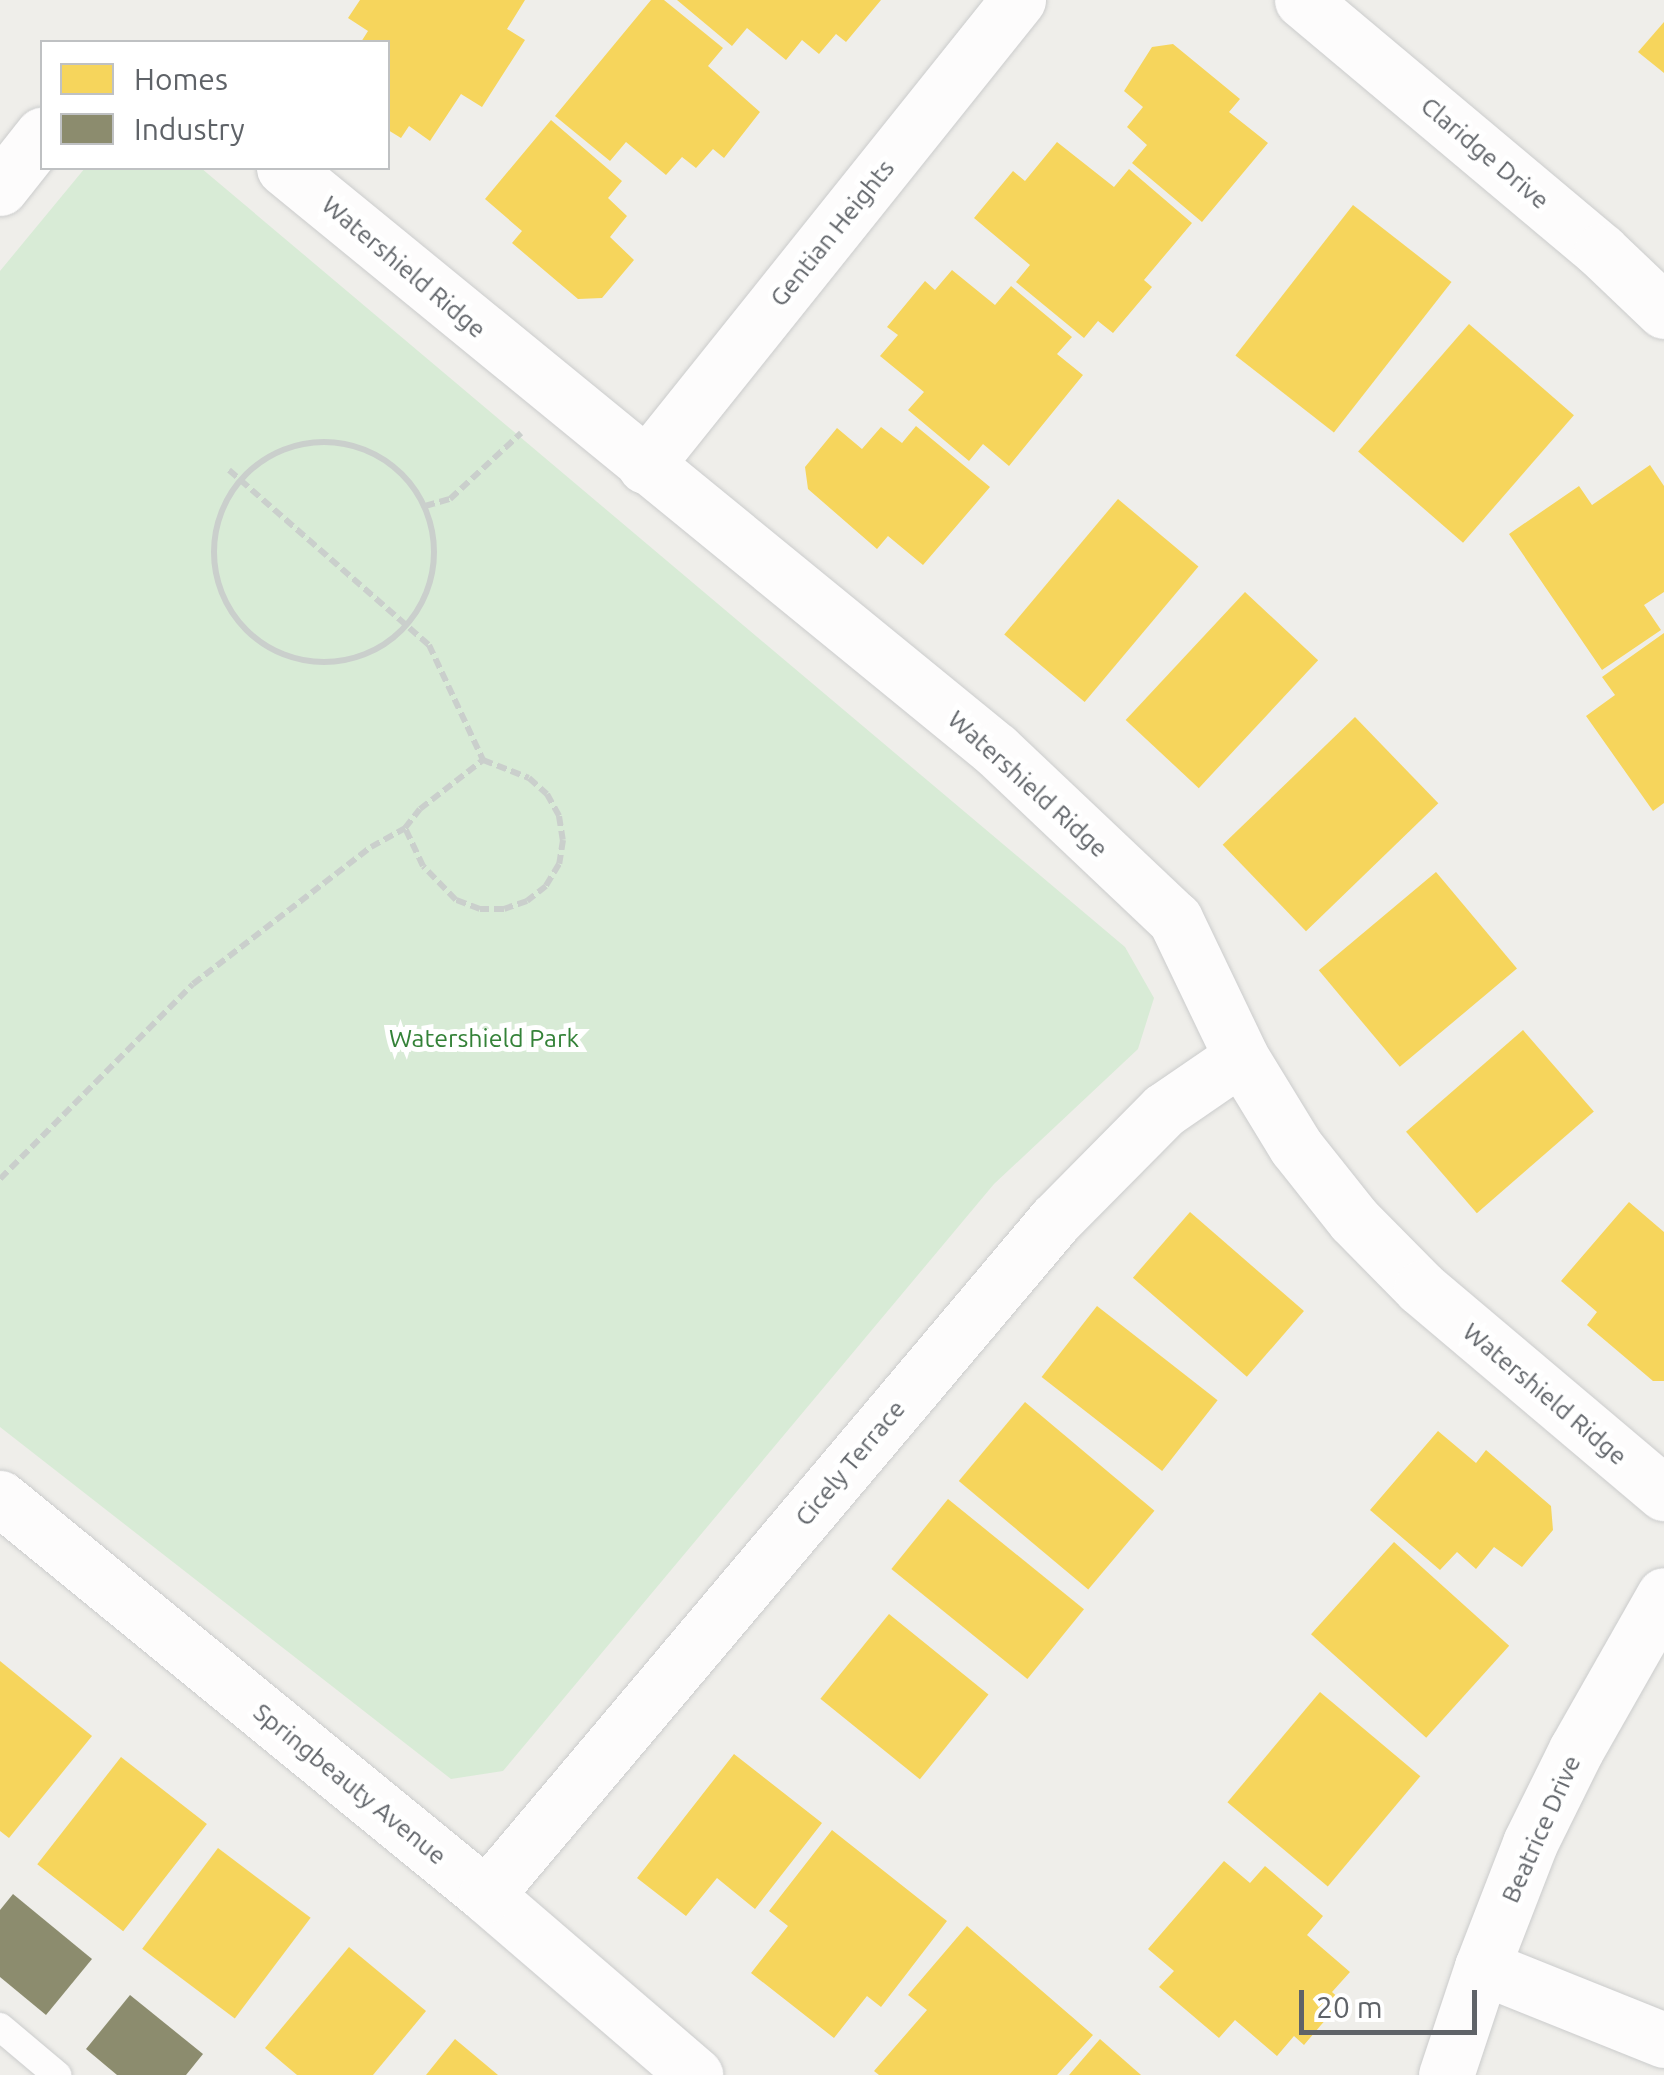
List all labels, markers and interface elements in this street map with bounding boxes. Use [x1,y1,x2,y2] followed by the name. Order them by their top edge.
[40,40,390,170] legend
[134,62,228,96] text: Homes
[1415,91,1555,215] street label: Claridge Drive
[134,112,245,146] text: Industry
[764,154,900,312] street label: Gentian Heights
[316,190,492,344] street label: Watershield Ridge
[942,704,1114,864] street label: Watershield Ridge
[389,1023,579,1053] park label: Watershield Park
[1457,1317,1633,1471] street label: Watershield Ridge
[789,1394,911,1532] street label: Cicely Terrace
[248,1697,452,1871] street label: Springbeauty Avenue
[1495,1751,1587,1907] street label: Beatrice Drive
[1304,1970,1482,2032] scale bar
[1316,1990,1383,2024] text: 20 m

